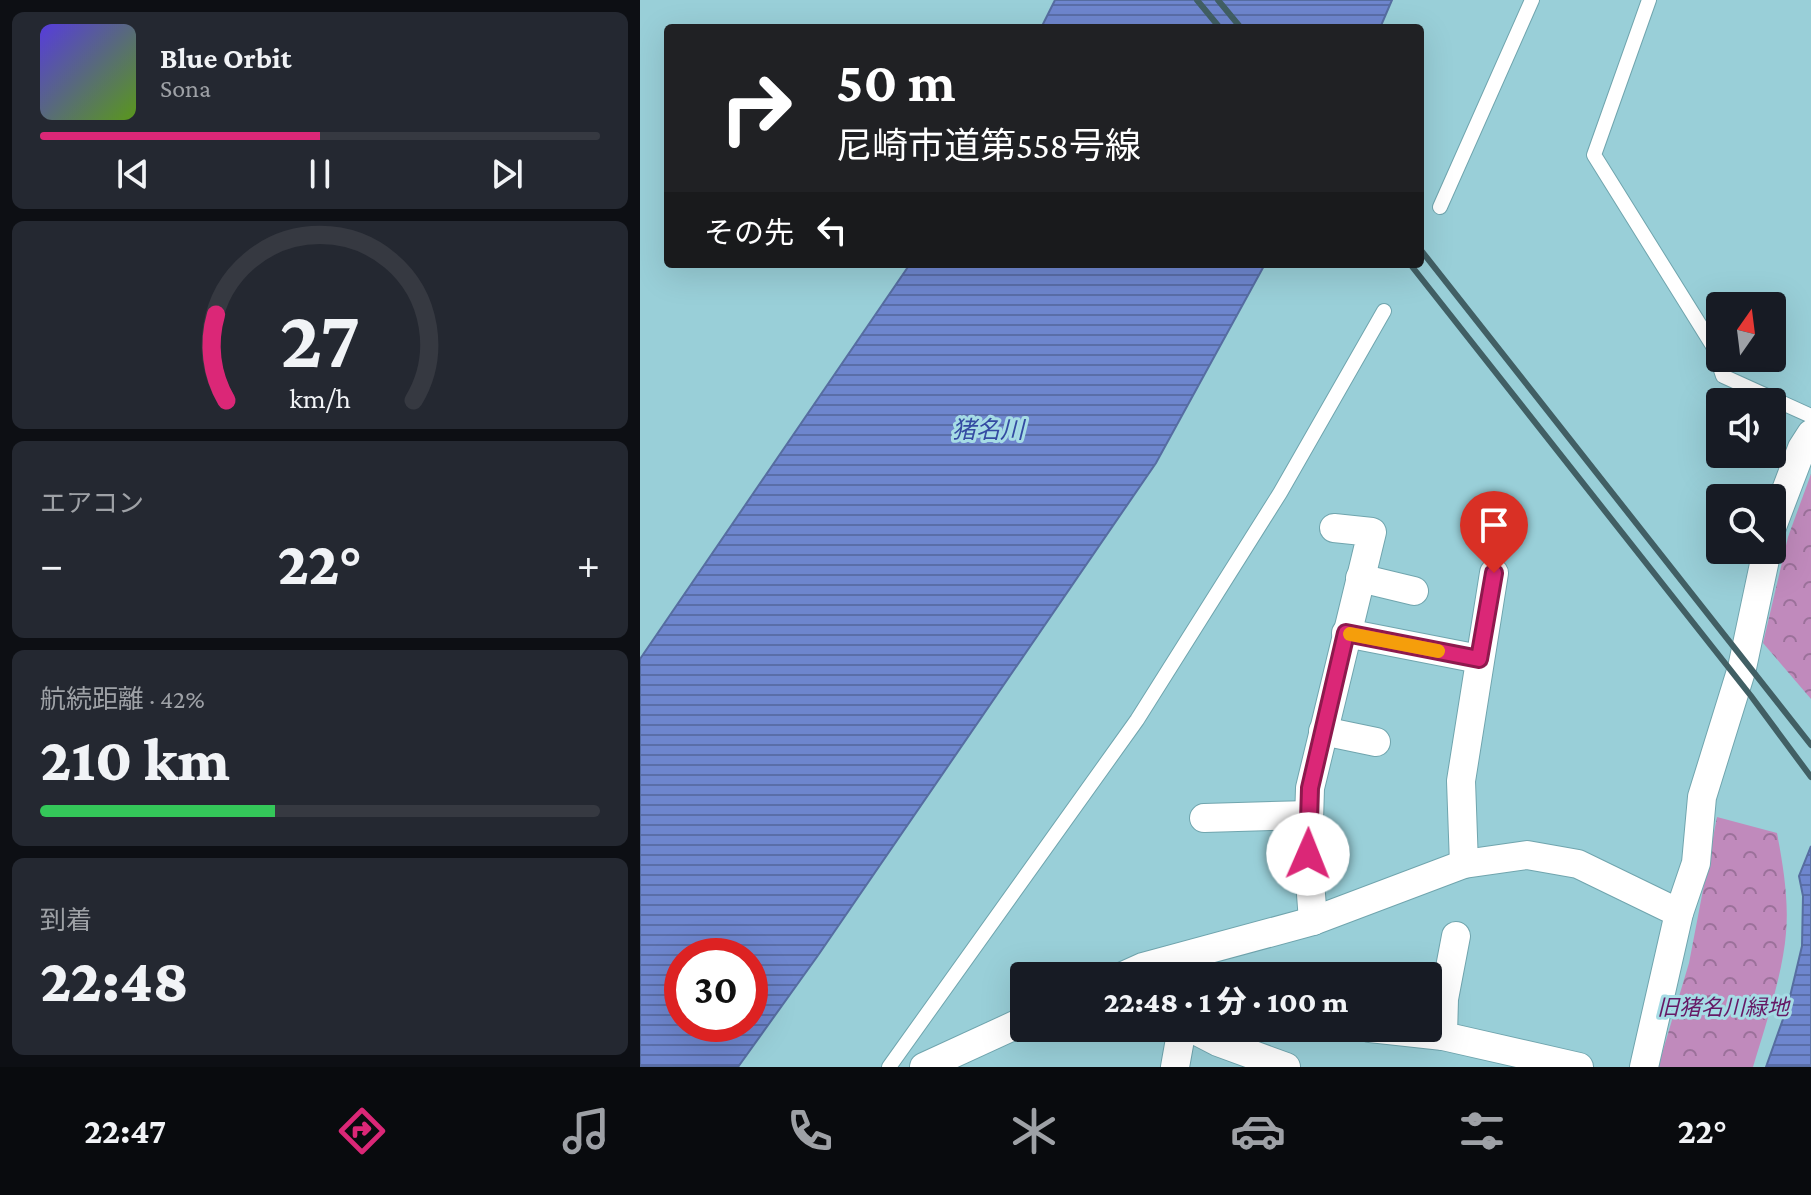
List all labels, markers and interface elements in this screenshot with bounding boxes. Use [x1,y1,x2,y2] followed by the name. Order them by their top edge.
[160,41,291,74] text: Blue Orbit
[836,51,956,113] text: 50 m
[704,56,808,160] icon: right
[160,74,211,103] text: Sona
[836,126,1141,166] text: 尼崎市道第558号線
[111,152,155,196] icon: previous
[298,152,342,196] icon: pause
[485,152,529,196] icon: next
[810,208,854,252] icon: left
[704,216,794,249] text: その先
[280,291,360,384] text: 27
[1706,292,1786,372] north arrow
[1706,292,1786,564] map controls
[289,382,351,414] text: km/h
[1706,388,1786,468] button: sound
[952,416,1027,443] water label: 猪名川
[1706,484,1786,564] button: search
[40,489,144,518] text: エアコン
[1460,491,1528,573] pin
[1472,503,1516,547] icon: arrive
[278,530,362,597] text: 22°
[40,540,63,588] text: −
[577,540,600,588] text: +
[40,685,205,714] text: 航続距離 · 42%
[40,726,230,793] text: 210 km
[1266,812,1350,896] position arrow
[40,906,92,935] text: 到着
[664,938,768,1042] speed limit sign: 30
[40,947,189,1014] text: 22:48
[1104,985,1348,1018] text: 22:48 · 1 分 · 100 m
[1657,995,1791,1020] park label: 旧猪名川緑地
[334,1103,390,1159] icon: directions
[558,1103,614,1159] icon: music
[782,1103,838,1159] icon: phone
[1006,1103,1062,1159] icon: climate
[1230,1103,1286,1159] icon: car
[1454,1103,1510,1159] icon: filters
[84,1111,166,1151] text: 22:47
[1677,1111,1727,1151] text: 22°

